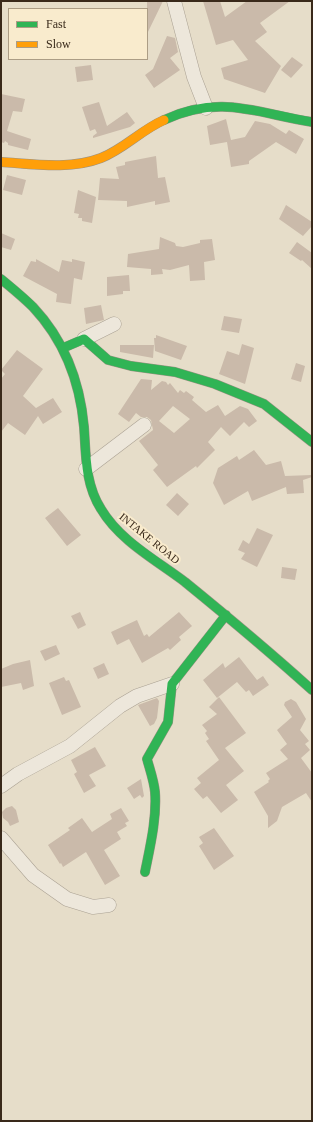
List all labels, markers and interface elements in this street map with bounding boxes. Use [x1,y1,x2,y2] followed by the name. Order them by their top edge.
[8,8,148,60] legend
[46,17,66,31] text: Fast
[46,37,71,51] text: Slow
[116,511,182,567] street label: INTAKE ROAD

